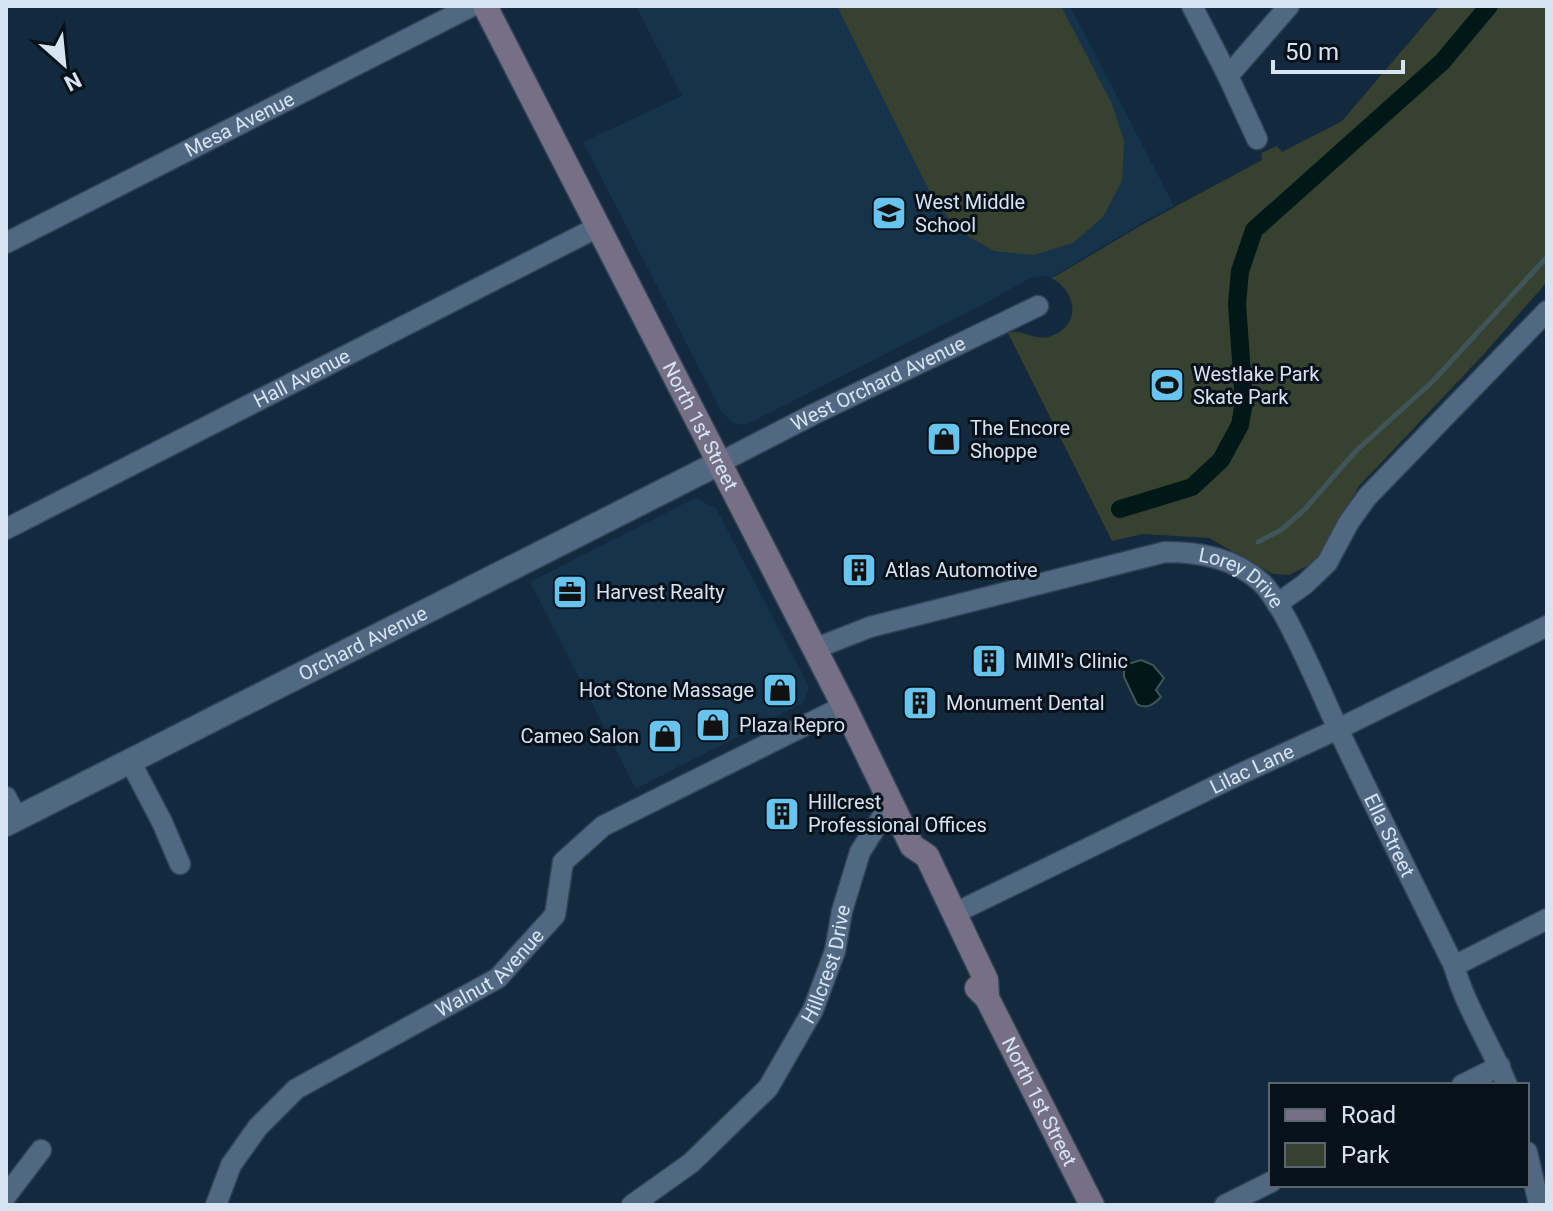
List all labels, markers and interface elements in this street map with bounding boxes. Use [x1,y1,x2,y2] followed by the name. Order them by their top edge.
[24,24,104,104] north arrow
[1273,24,1403,74] scale bar
[1285,38,1339,66] text: 50 m
[60,67,85,96] text: N
[181,86,298,162] street label: Mesa Avenue
[915,190,1025,237] place label: West Middle School
[870,194,908,232] school or university icon: West Middle School
[787,331,969,436] street label: West Orchard Avenue
[249,344,354,413] street label: Hall Avenue
[657,358,743,494] street label: North 1st Street
[1193,362,1320,409] place label: Westlake Park Skate Park
[1148,366,1186,404] sports icon: Westlake Park Skate Park
[970,416,1070,463] place label: The Encore Shoppe
[925,420,963,458] shop icon: The Encore Shoppe
[1197,542,1289,612] street label: Lorey Drive
[840,551,878,589] building icon: Atlas Automotive
[885,558,1038,582] place label: Atlas Automotive
[551,573,589,611] office icon: Harvest Realty
[596,580,725,604] place label: Harvest Realty
[295,601,431,686] street label: Orchard Avenue
[970,642,1008,680] building icon: MIMI's Clinic
[1015,649,1128,673] place label: MIMI's Clinic
[761,671,799,709] shop icon: Hot Stone Massage
[579,678,754,702] place label: Hot Stone Massage
[901,684,939,722] building icon: Monument Dental
[946,691,1105,715] place label: Monument Dental
[694,706,732,744] shop icon: Plaza Repro
[739,713,845,737] place label: Plaza Repro
[646,717,684,755] shop icon: Cameo Salon
[521,724,639,748] place label: Cameo Salon
[1206,739,1298,799] street label: Lilac Lane
[808,790,987,837] place label: Hillcrest Professional Offices
[1359,790,1420,881] street label: Ella Street
[763,795,801,833] building icon: Hillcrest Professional Offices
[796,902,855,1028] street label: Hillcrest Drive
[431,924,549,1022] street label: Walnut Avenue
[997,1033,1082,1170] street label: North 1st Street
[1269,1083,1529,1187] legend
[1341,1101,1396,1129] text: Road
[1341,1141,1390,1169] text: Park

